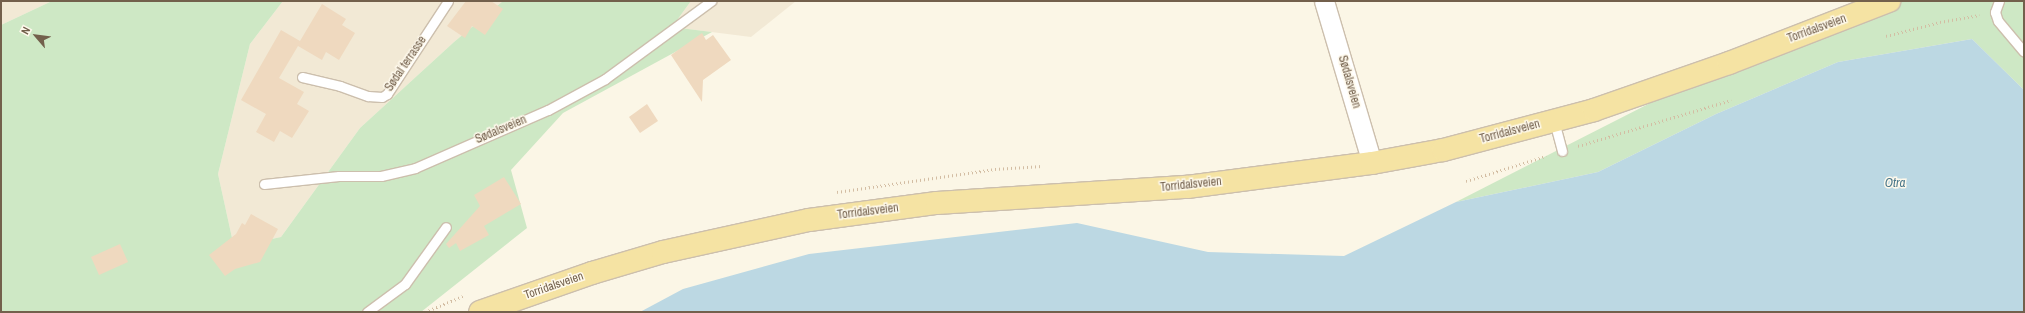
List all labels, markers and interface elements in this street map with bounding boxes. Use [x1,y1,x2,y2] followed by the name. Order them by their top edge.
[1786,12,1848,46] street label: Torridalsveien
[16,16,56,56] north arrow
[18,24,33,37] text: N
[382,34,430,94] street label: Sødal terrasse
[1335,54,1363,110] street label: Sødalsveien
[473,113,529,147] street label: Sødalsveien
[1478,117,1542,147] street label: Torridalsveien
[1160,175,1222,195] street label: Torridalsveien
[1885,175,1905,191] water label: Otra
[836,201,900,223] street label: Torridalsveien
[522,269,586,303] street label: Torridalsveien

